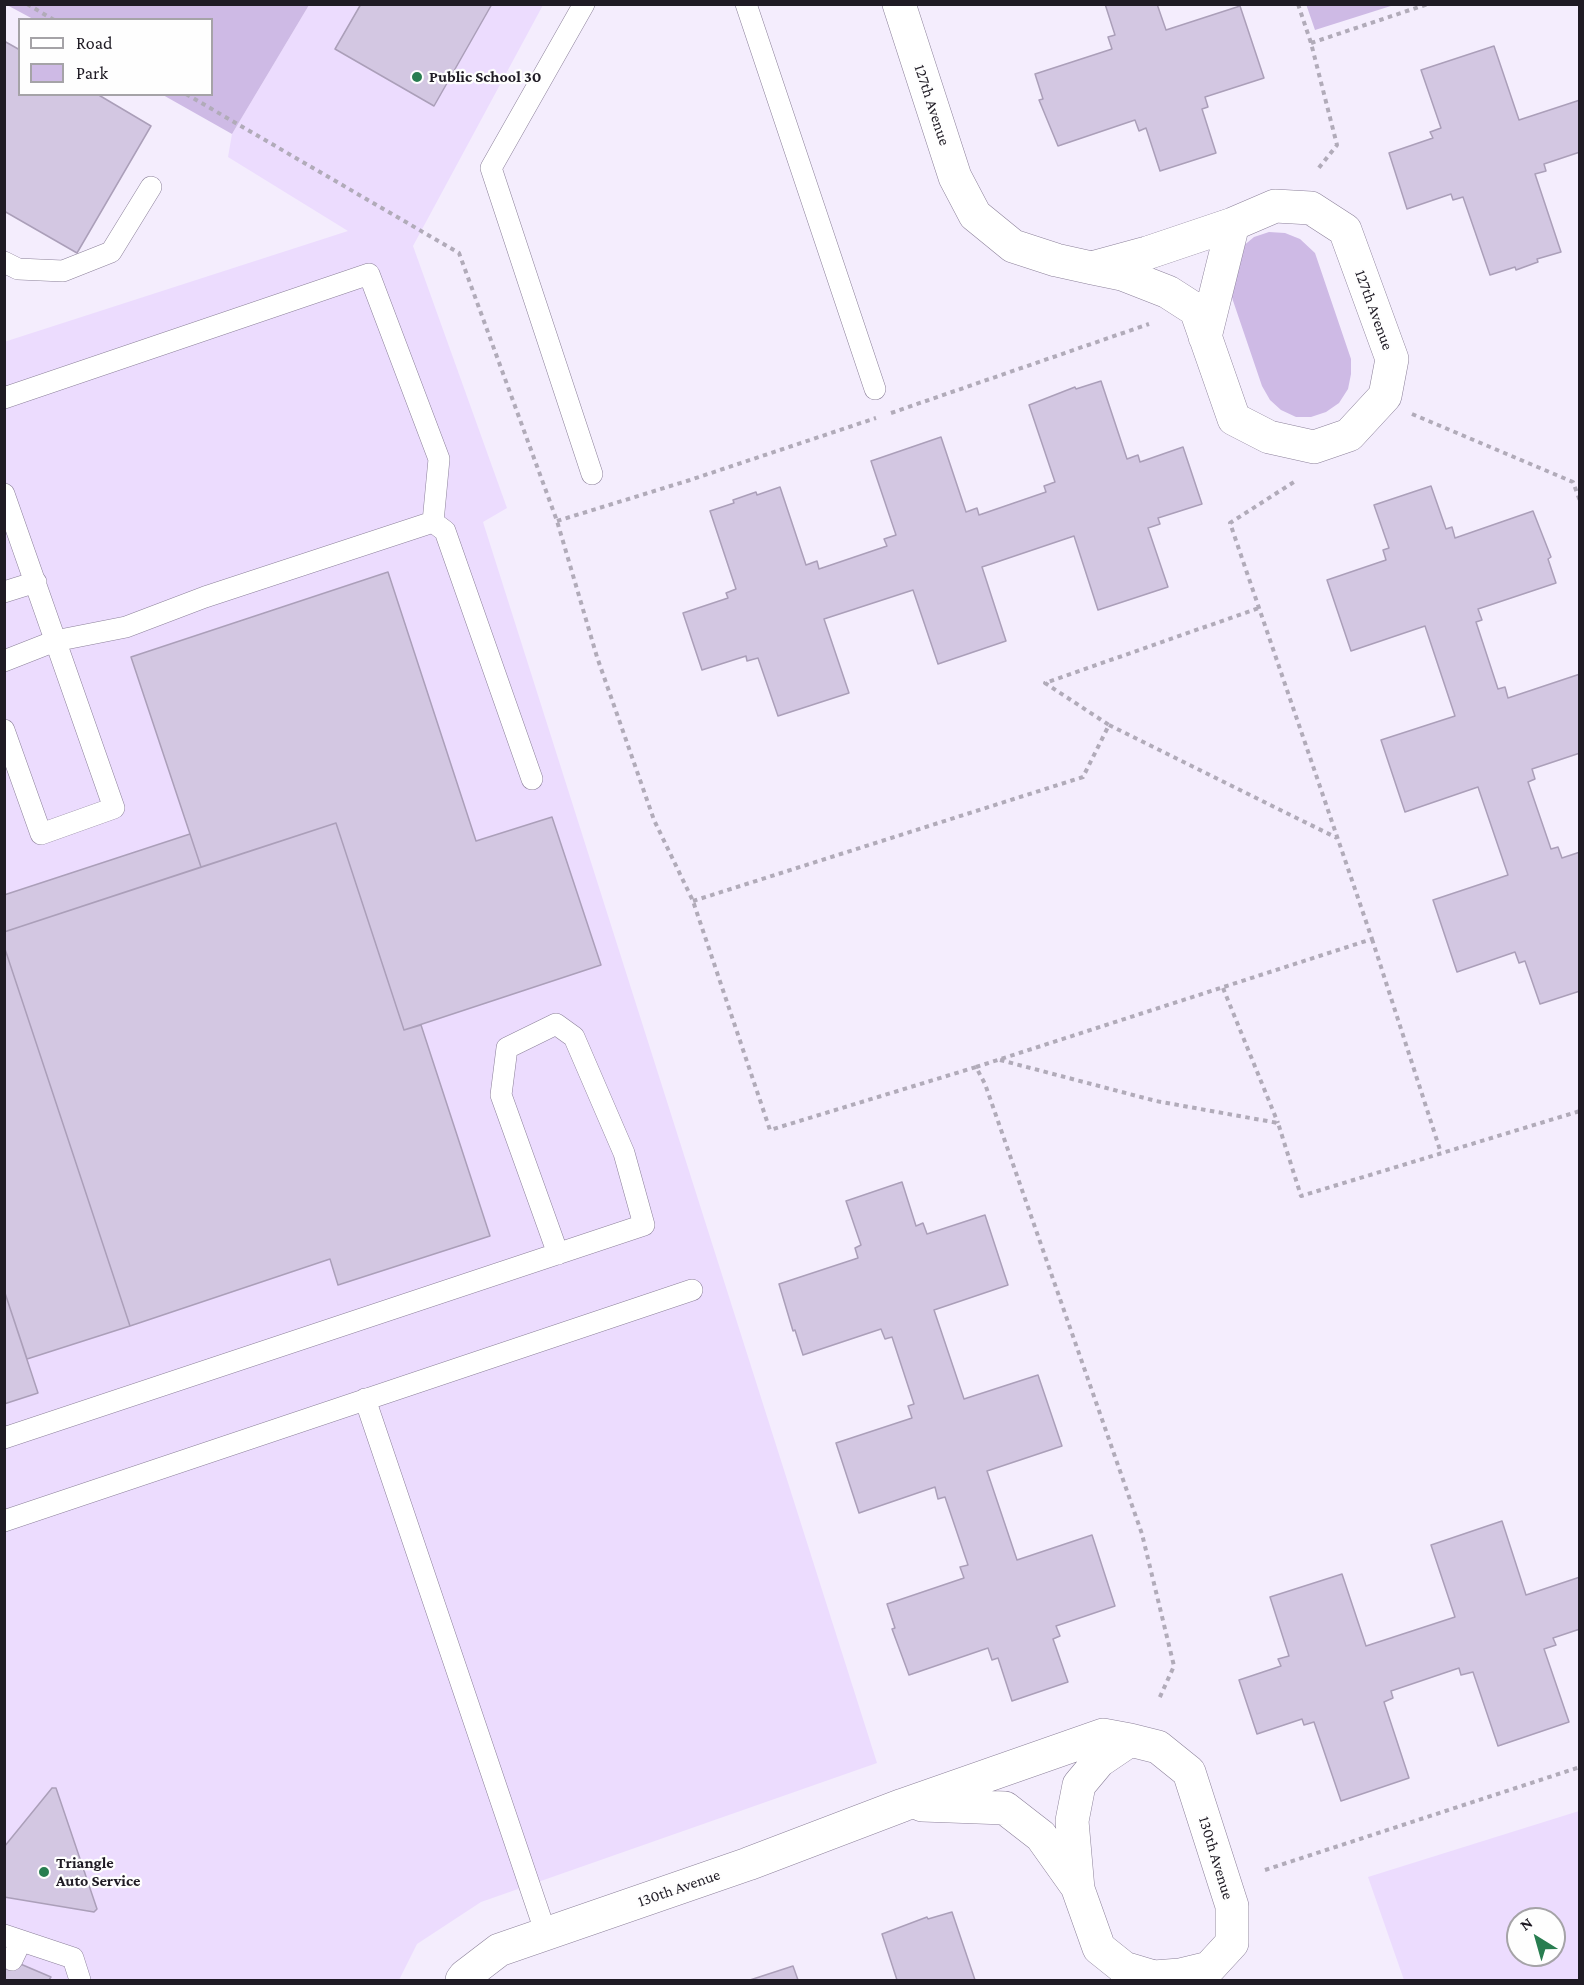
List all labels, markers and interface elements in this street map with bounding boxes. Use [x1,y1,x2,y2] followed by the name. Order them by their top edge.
[18,18,213,96] legend
[76,33,113,53] text: Road
[910,62,954,148] street label: 127th Avenue
[76,63,108,83] text: Park
[429,67,541,87] place label: Public School 30
[410,70,424,84] marker: Public School 30
[1351,267,1397,353] street label: 127th Avenue
[1194,1814,1238,1902] street label: 130th Avenue
[56,1853,140,1891] place label: Triangle Auto Service
[37,1865,51,1879] marker: Triangle Auto Service
[635,1865,723,1911] street label: 130th Avenue
[1506,1907,1566,1967] north arrow
[1517,1914,1536,1934] text: N

